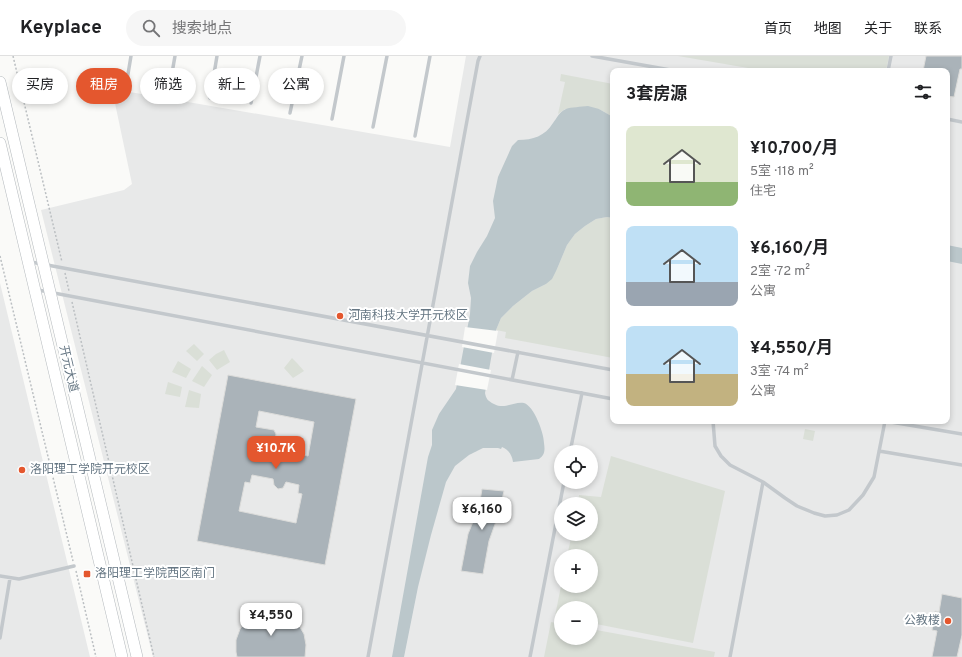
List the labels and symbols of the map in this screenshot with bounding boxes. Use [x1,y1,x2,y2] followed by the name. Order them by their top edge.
[348,308,468,324] place label: 河南科技大学开元校区
[335,311,345,321] marker: 河南科技大学开元校区
[55,344,81,394] street label: 开元大道
[243,436,309,470] pin: ¥10.7K
[30,462,150,478] place label: 洛阳理工学院开元校区
[17,465,27,475] marker: 洛阳理工学院开元校区
[449,497,515,531] pin: ¥6,160
[95,566,215,582] place label: 洛阳理工学院西区南门
[82,569,92,579] marker: 洛阳理工学院西区南门
[238,603,304,637] pin: ¥4,550
[904,613,940,629] place label: 公教楼
[943,616,953,626] marker: 公教楼

